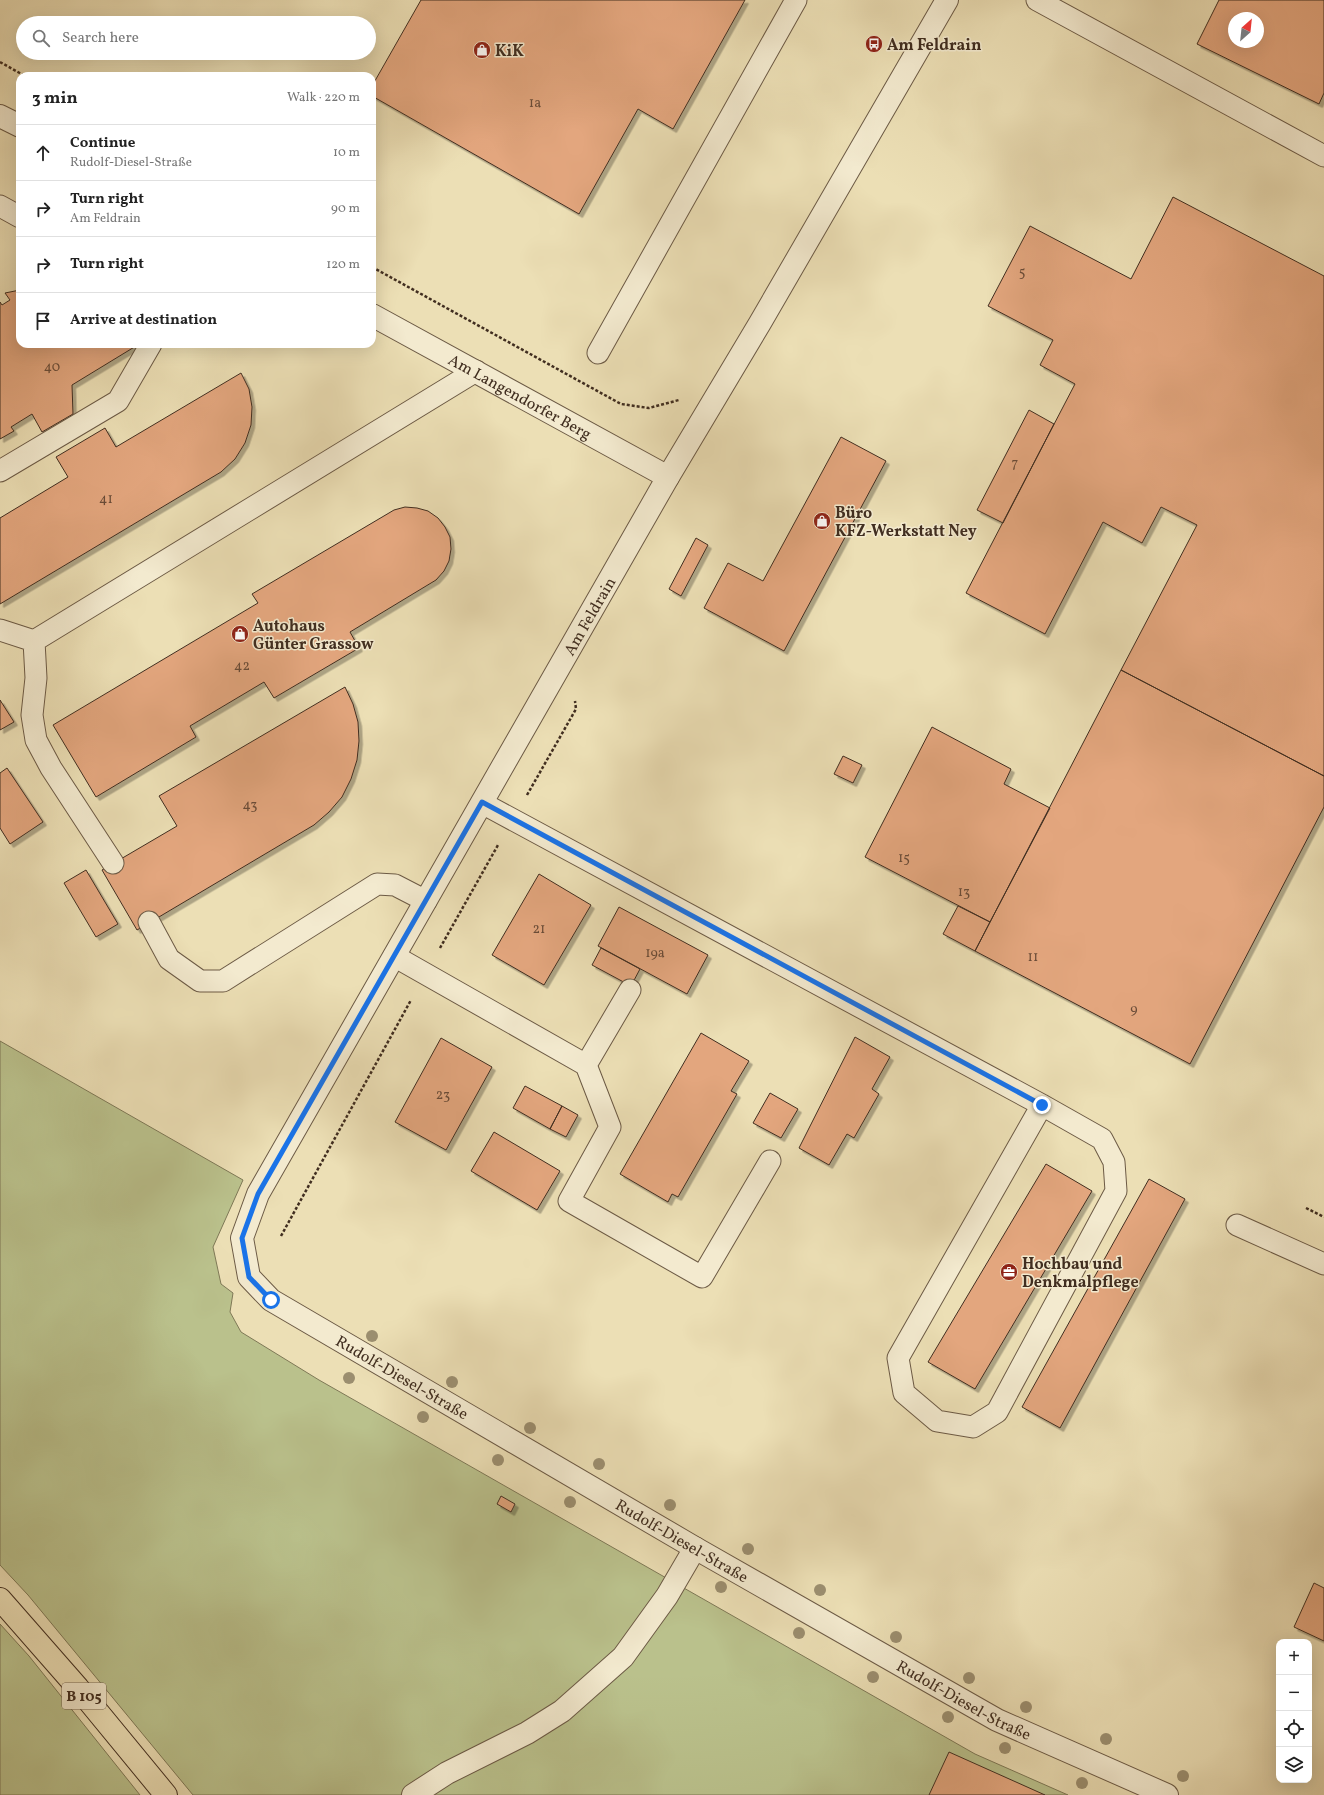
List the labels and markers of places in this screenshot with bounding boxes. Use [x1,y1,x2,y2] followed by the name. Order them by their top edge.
[864,34,884,54] bus stop icon: Am Feldrain
[887,35,982,57] place label: Am Feldrain
[472,40,492,60] shop icon: KiK
[495,41,524,63] place label: KiK
[835,503,977,543] place label: Büro KFZ-Werkstatt Ney
[812,511,832,531] shop icon: Büro KFZ-Werkstatt Ney
[253,616,374,656] place label: Autohaus Günter Grassow
[230,624,250,644] shop icon: Autohaus Günter Grassow
[1022,1254,1139,1294] place label: Hochbau und Denkmalpflege
[999,1262,1019,1282] office icon: Hochbau und Denkmalpflege

